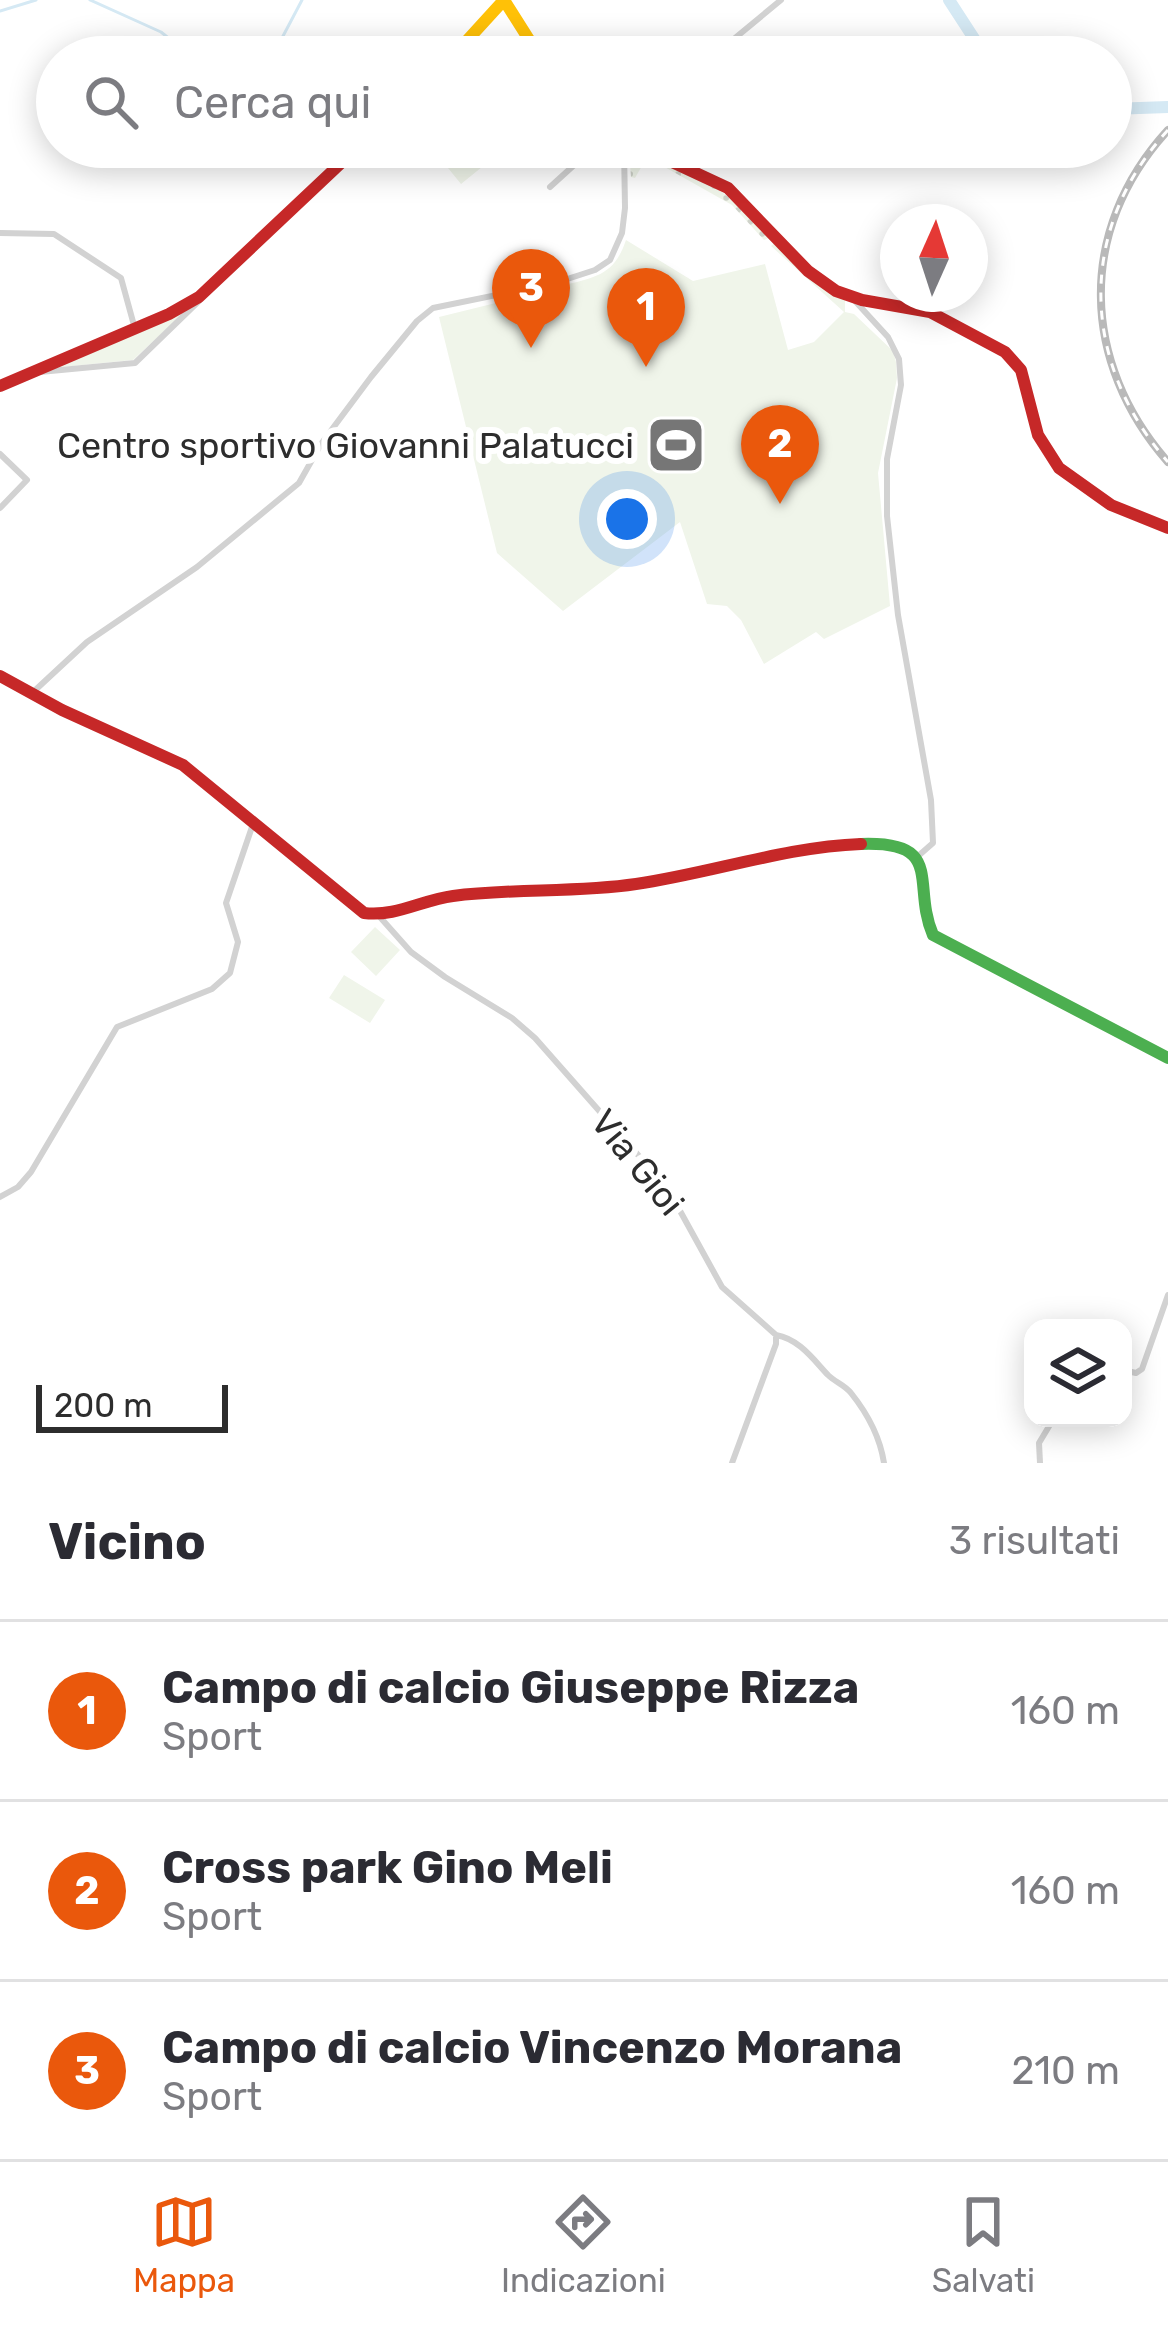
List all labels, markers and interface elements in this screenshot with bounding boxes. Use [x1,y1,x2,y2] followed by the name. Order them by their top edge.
[36,36,1132,168] search box
[78,69,144,135] icon: search
[174,76,371,129] text: Cerca qui
[880,204,988,312] north arrow
[492,249,570,348] pin: 3
[607,268,685,367] pin: 1
[741,405,819,504] pin: 2
[645,414,707,476] sports icon: Centro sportivo Giovanni Palatucci
[57,424,634,467] place label: Centro sportivo Giovanni Palatucci
[597,489,657,549] your location
[582,1101,693,1224] street label: Via Gioi
[1024,1319,1132,1427] map controls
[1024,1319,1132,1427] button: layers
[36,1379,228,1432] scale bar
[54,1386,153,1425] text: 200 m
[48,1511,206,1572] text: Vicino
[949,1518,1120,1564] text: 3 risultati
[162,1661,859,1714] text: Campo di calcio Giuseppe Rizza
[77,1688,97,1734] text: 1
[1011,1688,1120,1734] text: 160 m
[162,1714,262,1760] text: Sport
[162,1841,613,1894] text: Cross park Gino Meli
[74,1868,100,1914] text: 2
[1011,1868,1120,1914] text: 160 m
[162,1894,262,1940] text: Sport
[162,2021,902,2074] text: Campo di calcio Vincenzo Morana
[74,2048,100,2094] text: 3
[1011,2048,1120,2094] text: 210 m
[162,2074,262,2120] text: Sport
[133,2189,235,2300] tab: Mappa
[501,2189,666,2300] tab: Indicazioni
[932,2189,1035,2300] tab: Salvati

